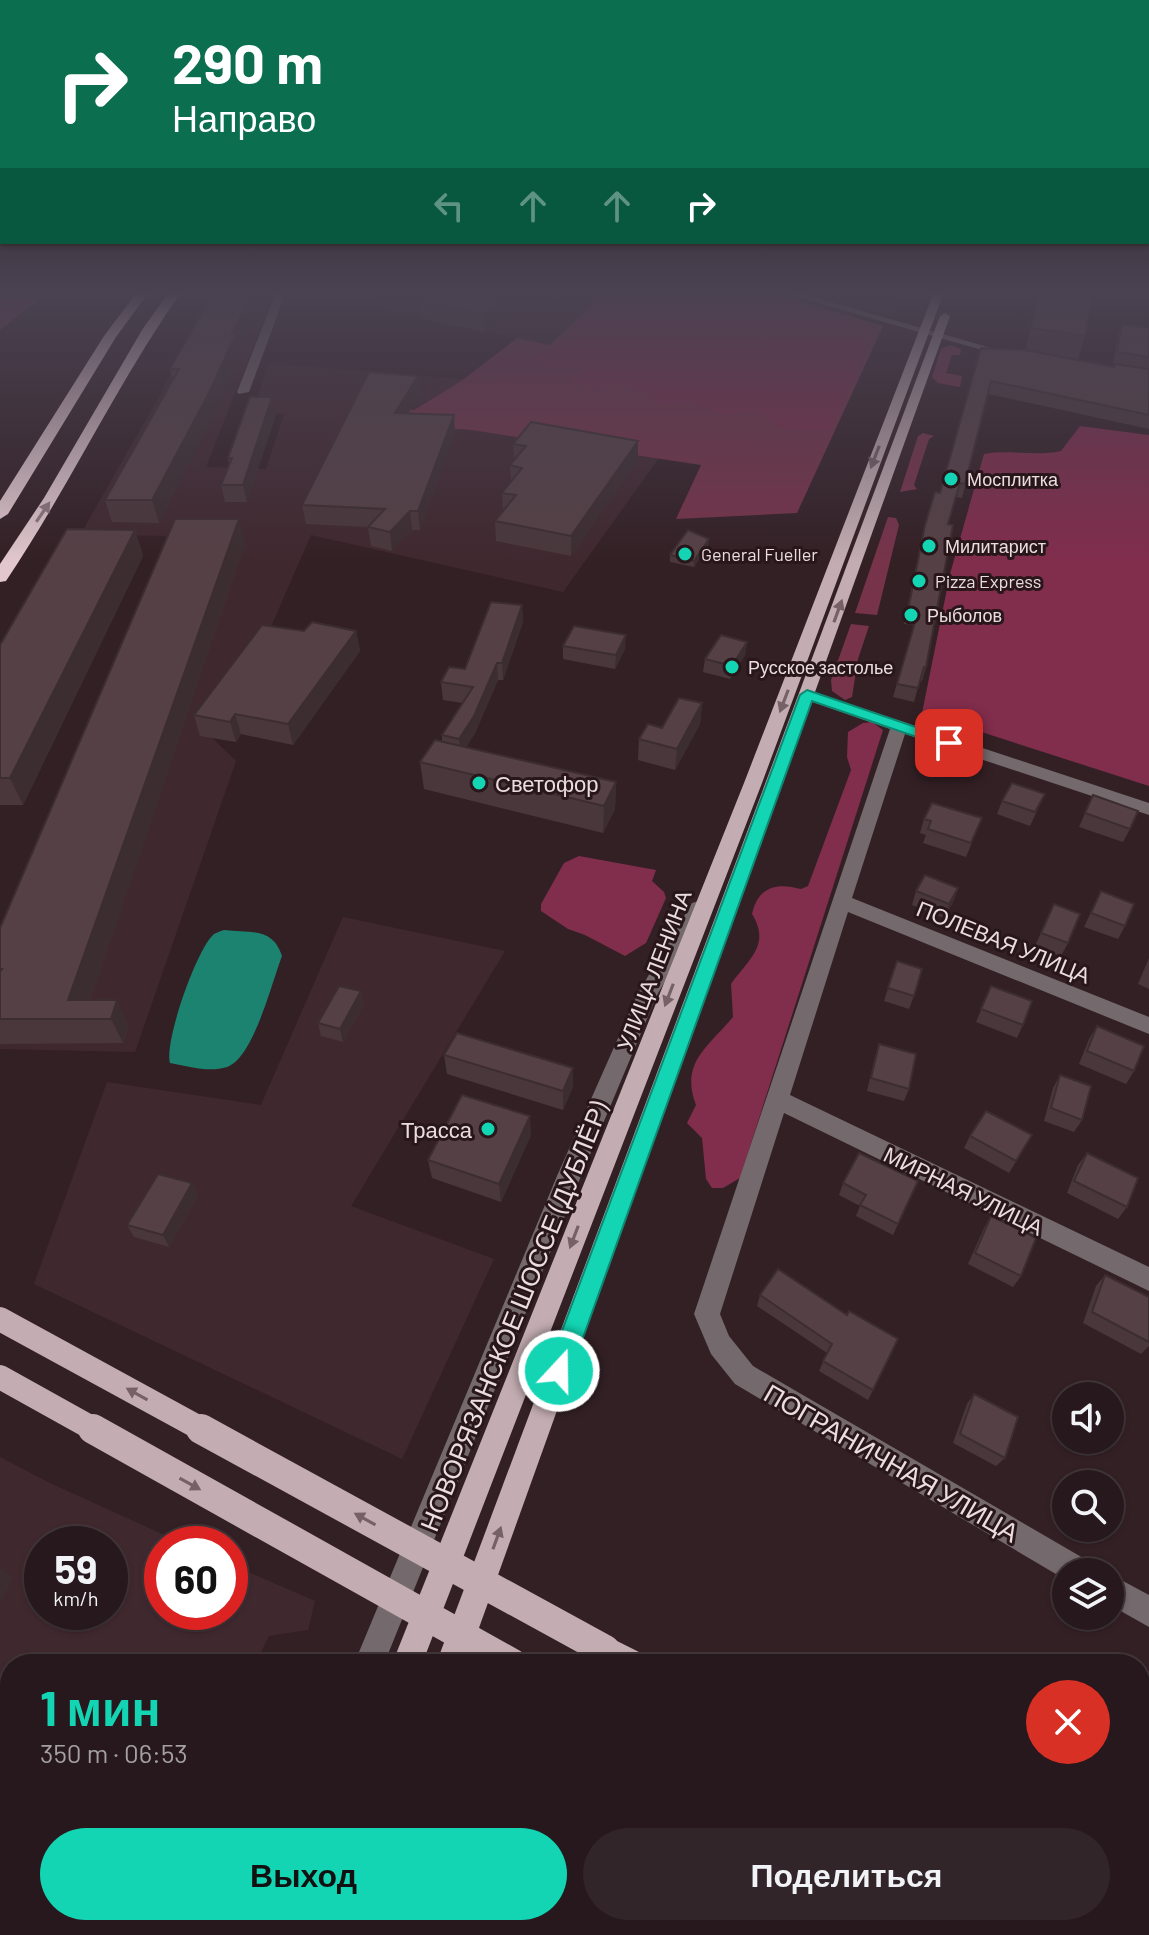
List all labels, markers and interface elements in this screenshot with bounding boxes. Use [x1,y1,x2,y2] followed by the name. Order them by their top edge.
[172,28,323,95] text: 290 m
[40,32,144,136] icon: right
[172,96,316,139] text: Направо
[427,184,471,228] icon: left
[511,184,555,228] icon: ahead
[595,184,639,228] icon: ahead
[679,184,723,228] icon: right
[868,445,881,469] one-way arrow
[967,468,1059,490] place label: Мосплитка
[942,470,960,488] marker: Мосплитка
[36,501,50,523] one-way arrow
[945,535,1046,557] place label: Милитарист
[920,537,938,555] marker: Милитарист
[701,543,818,565] place label: General Fueller
[676,545,694,563] marker: General Fueller
[935,570,1041,592] place label: Pizza Express
[910,572,928,590] marker: Pizza Express
[832,599,845,623] one-way arrow
[927,604,1002,626] place label: Рыболов
[902,606,920,624] marker: Рыболов
[748,656,893,678] place label: Русское застолье
[723,658,741,676] marker: Русское застолье
[777,689,790,713] one-way arrow
[915,709,983,777] pin
[927,721,971,765] icon: arrive
[495,770,598,797] place label: Светофор
[470,774,488,792] marker: Светофор
[610,886,697,1054] street label: УЛИЦА ЛЕНИНА
[913,894,1095,989] street label: ПОЛЕВАЯ УЛИЦА
[662,983,675,1007] one-way arrow
[412,1097,614,1535] street label: НОВОРЯЗАНСКОЕ ШОССЕ (ДУБЛЁР)
[401,1116,473,1143] place label: Трасса
[479,1120,497,1138] marker: Трасса
[880,1140,1048,1241] street label: МИРНАЯ УЛИЦА
[567,1225,580,1249] one-way arrow
[517,1329,601,1413] position arrow
[759,1376,1025,1548] street label: ПОГРАНИЧНАЯ УЛИЦА
[1052,1382,1124,1630] map controls
[1052,1382,1124,1454] button: sound
[125,1387,148,1401] one-way arrow
[1052,1470,1124,1542] button: search
[179,1477,202,1491] one-way arrow
[353,1512,376,1525] one-way arrow
[144,1526,248,1630] speed limit sign: 60
[492,1526,504,1550] one-way arrow
[55,1544,97,1592] text: 59
[1052,1558,1124,1630] button: layers
[53,1586,99,1610] text: km/h
[40,1678,161,1736] text: 1 мин
[1026,1680,1110,1764] button: close
[40,1737,188,1768] text: 350 m · 06:53
[40,1828,567,1920] button: Выход
[583,1828,1110,1920] button: Поделиться

